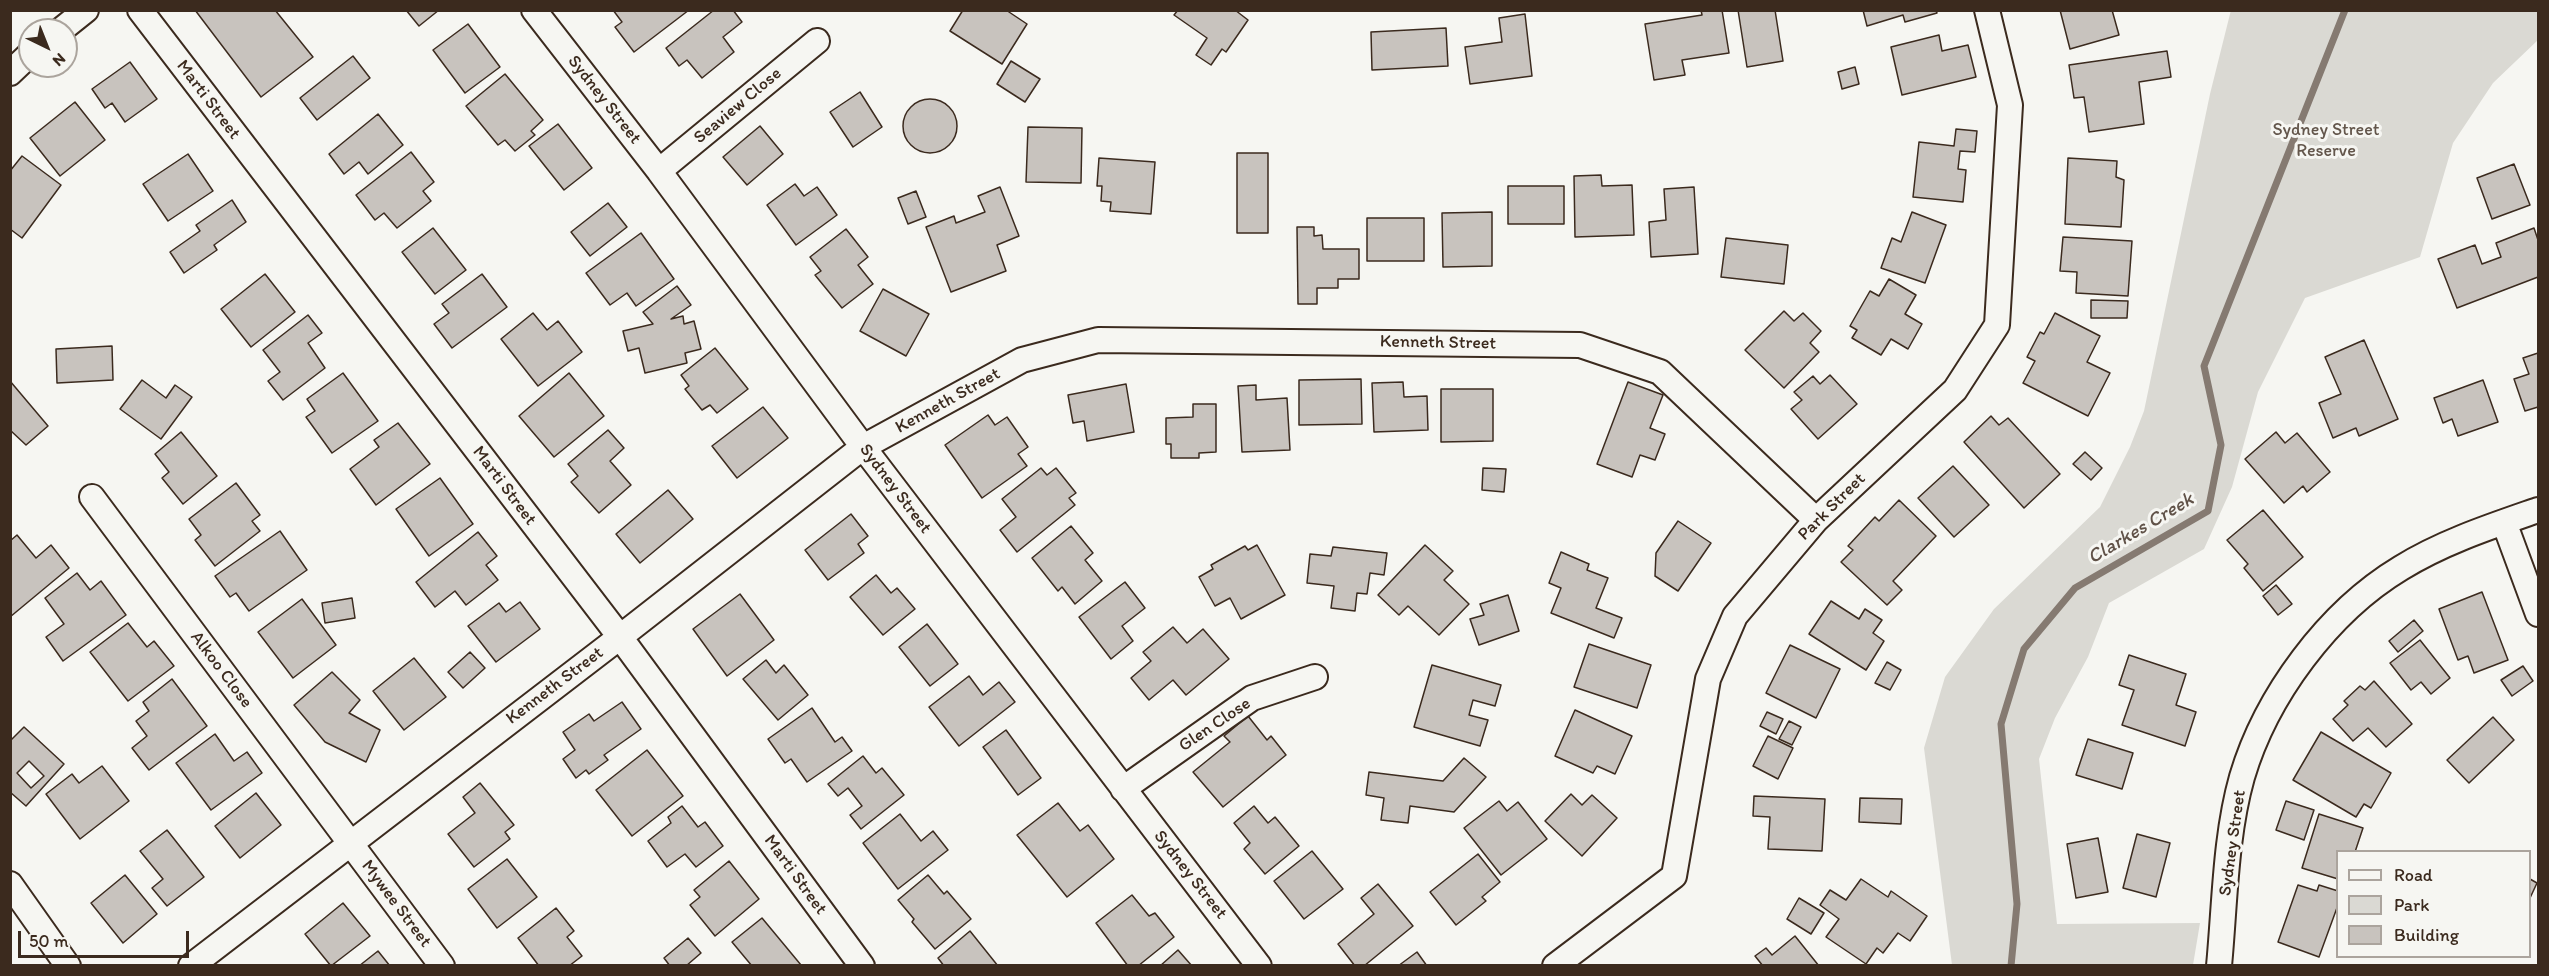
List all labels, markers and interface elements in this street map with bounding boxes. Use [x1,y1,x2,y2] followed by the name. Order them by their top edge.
[18,18,78,78] north arrow
[49,49,70,71] text: N
[563,51,645,149] street label: Sydney Street
[171,56,245,144] street label: Marti Street
[690,63,786,149] street label: Seaview Close
[2273,119,2379,162] park label: Sydney Street Reserve
[1380,331,1496,355] street label: Kenneth Street
[892,363,1004,439] street label: Kenneth Street
[854,440,936,538] street label: Sydney Street
[467,442,541,530] street label: Marti Street
[1794,469,1870,545] street label: Park Street
[2084,488,2198,570] water label: Clarkes Creek
[185,627,257,713] street label: Alkoo Close
[502,642,608,730] street label: Kenneth Street
[1175,693,1255,757] street label: Glen Close
[2215,789,2251,897] street label: Sydney Street
[1149,826,1231,924] street label: Sydney Street
[759,831,831,919] street label: Marti Street
[2336,850,2531,958] legend
[356,856,436,952] street label: Mywee Street
[2394,864,2433,886] text: Road
[2394,894,2429,916] text: Park
[21,919,192,957] scale bar
[2394,924,2459,946] text: Building
[29,930,69,952] text: 50 m

